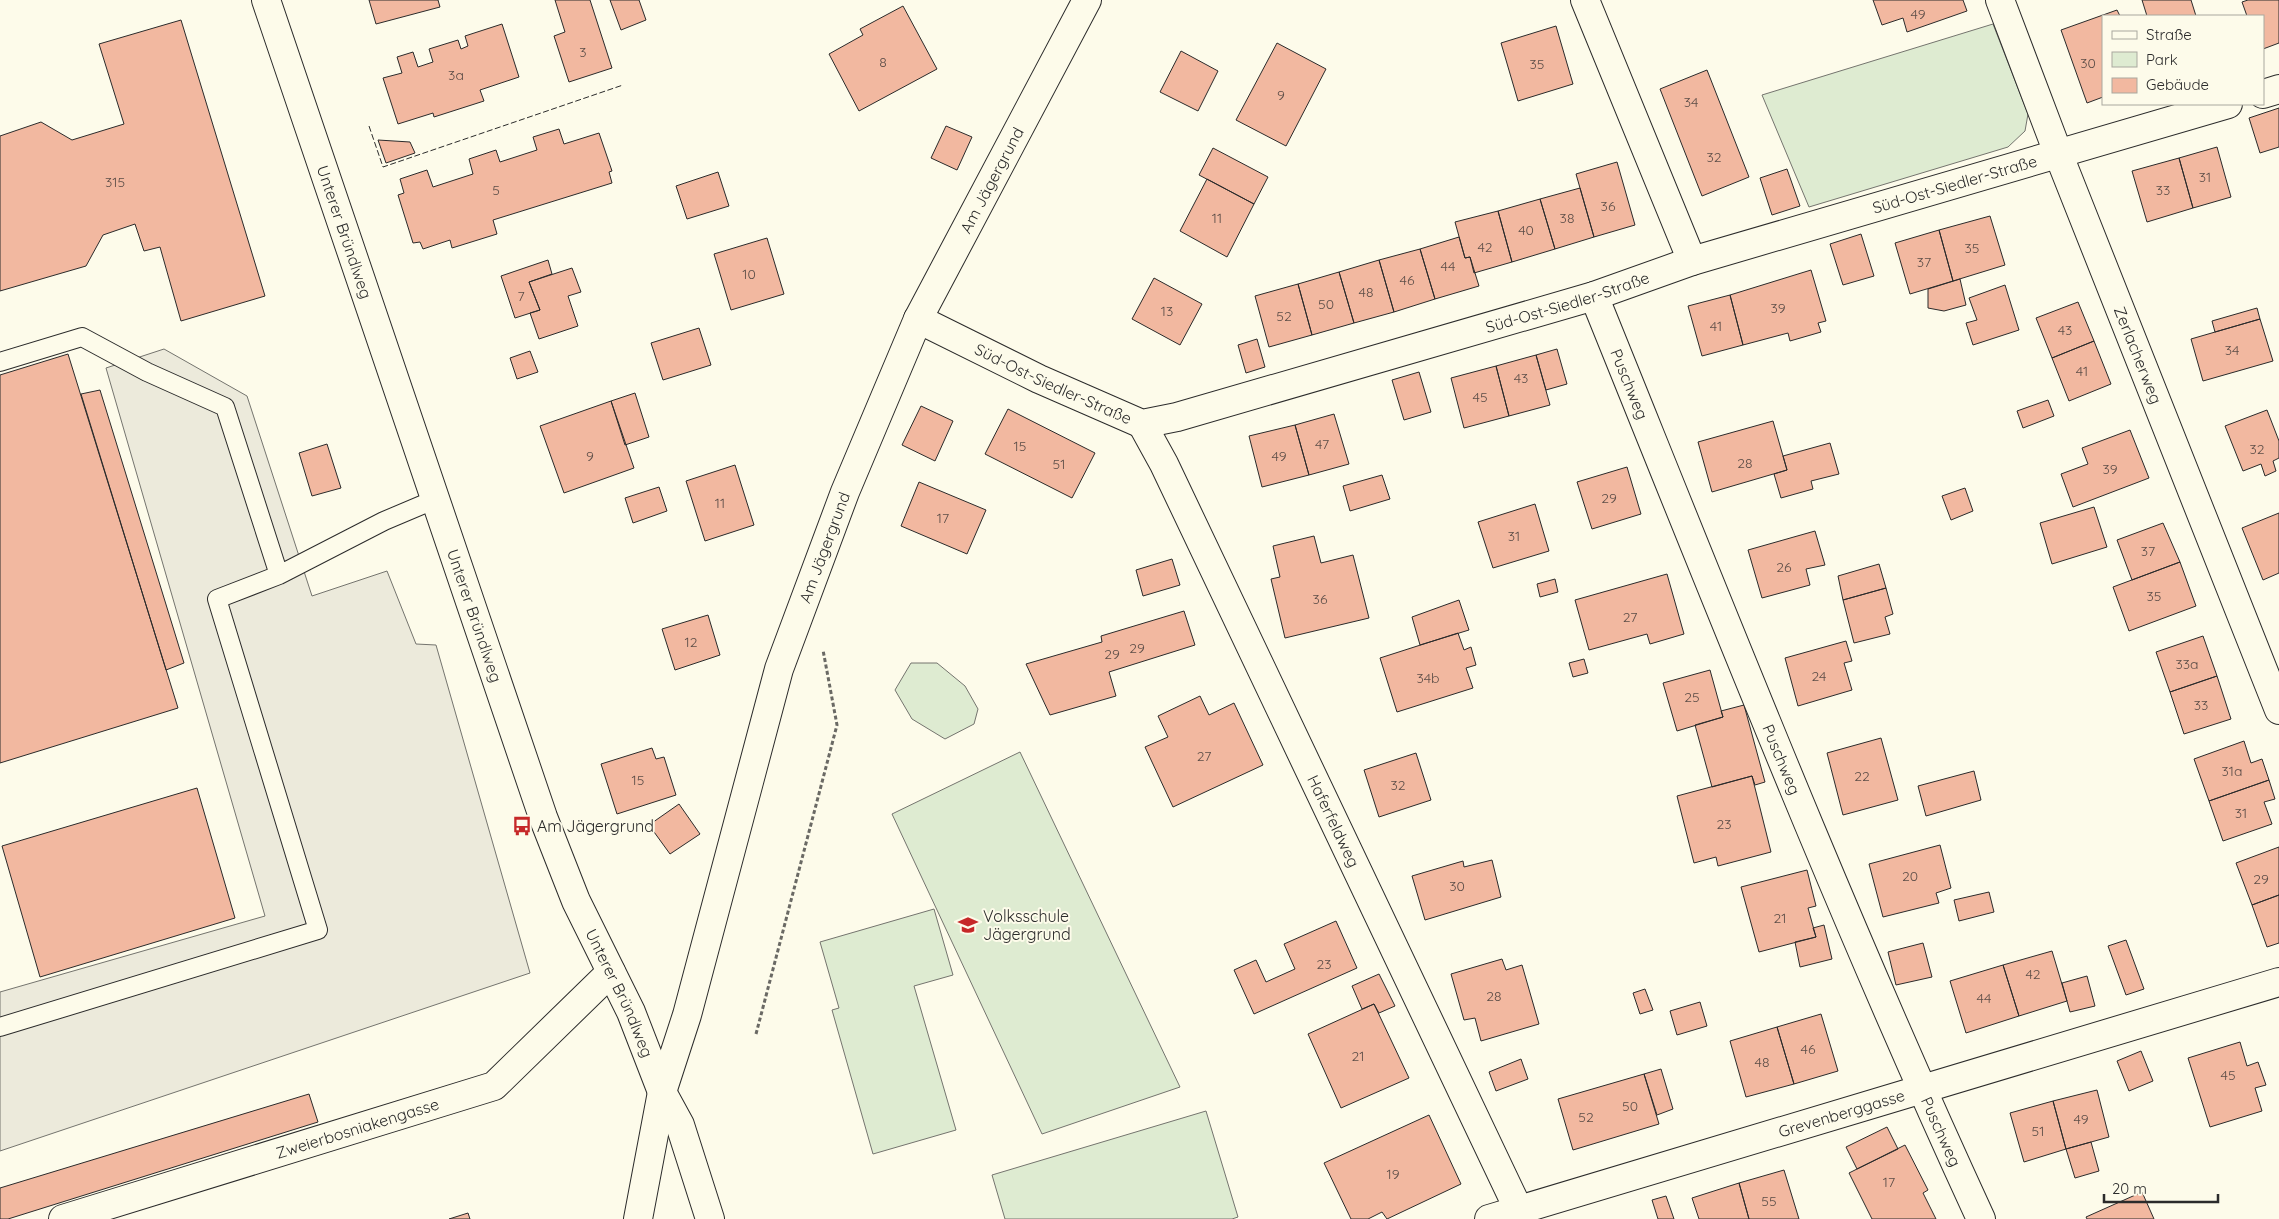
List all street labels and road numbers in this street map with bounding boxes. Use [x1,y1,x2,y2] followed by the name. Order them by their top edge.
[955,124,1028,237] street label: Am Jägergrund
[1870,151,2039,218] street label: Süd-Ost-Siedler-Straße
[313,163,377,301] street label: Unterer Bründlweg
[1483,267,1652,337] street label: Süd-Ost-Siedler-Straße
[2110,303,2167,407] street label: Zerlacherweg
[972,339,1135,428] street label: Süd-Ost-Siedler-Straße
[1606,346,1653,422] street label: Puschweg
[795,489,854,606] street label: Am Jägergrund
[443,546,507,685] street label: Unterer Bründlweg
[1758,721,1805,798] street label: Puschweg
[1303,772,1364,871] street label: Haferfeldweg
[581,925,658,1060] street label: Unterer Bründlweg
[1776,1085,1907,1142] street label: Grevenberggasse
[273,1094,441,1163] street label: Zweierbosniakengasse
[1917,1094,1966,1170] street label: Puschweg

